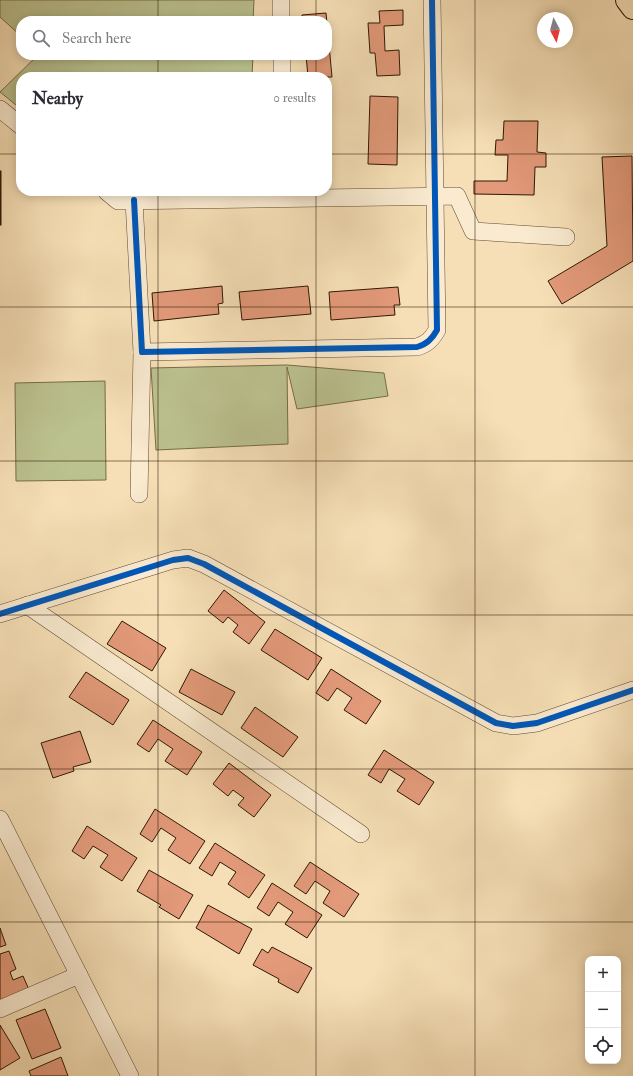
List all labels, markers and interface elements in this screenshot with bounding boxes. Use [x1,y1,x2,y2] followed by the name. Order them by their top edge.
[537,12,573,48] north arrow
[16,16,332,60] search box
[30,27,52,49] icon: search
[62,29,131,48] text: Search here
[32,88,83,109] text: Nearby
[273,90,316,106] text: 0 results
[585,956,621,1064] map controls
[585,956,621,992] button: +
[585,992,621,1028] button: −
[585,1028,621,1064] button: locate

